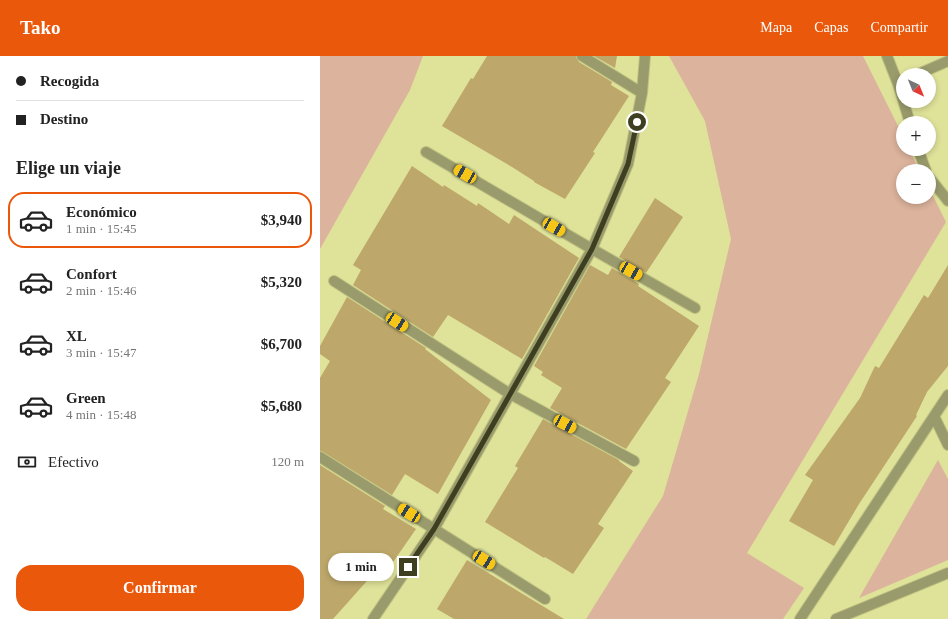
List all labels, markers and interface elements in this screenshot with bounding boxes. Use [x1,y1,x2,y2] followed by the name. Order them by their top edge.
[20,17,61,38] text: Tako
[760,20,792,35] text: Mapa
[814,20,848,35] text: Capas
[870,20,928,35] text: Compartir
[896,68,936,108] north arrow
[896,68,936,204] map controls
[40,73,99,89] text: Recogida
[40,111,88,127] text: Destino
[628,113,646,131] route start
[896,116,936,156] button: +
[16,158,121,178] text: Elige un viaje
[452,163,478,185] car
[896,164,936,204] button: −
[18,202,54,238] icon: car
[66,204,137,220] text: Económico
[261,212,302,228] text: $3,940
[541,216,567,238] car
[66,221,136,236] text: 1 min · 15:45
[618,260,644,282] car
[18,264,54,300] icon: car
[66,266,117,282] text: Confort
[261,274,302,290] text: $5,320
[66,283,136,298] text: 2 min · 15:46
[384,310,410,334] car
[18,326,54,362] icon: car
[66,328,87,344] text: XL
[261,336,302,352] text: $6,700
[66,345,136,360] text: 3 min · 15:47
[18,388,54,424] icon: car
[66,390,106,406] text: Green
[261,398,302,414] text: $5,680
[66,407,136,422] text: 4 min · 15:48
[552,413,578,435] car
[16,451,38,473] icon: cash
[48,454,99,470] text: Efectivo
[271,454,304,469] text: 120 m
[396,502,422,524] car
[471,549,497,571] car
[328,553,394,581] callout: 1 min
[399,558,417,576] route end
[345,559,377,574] text: 1 min
[16,565,304,611] button: Confirmar

